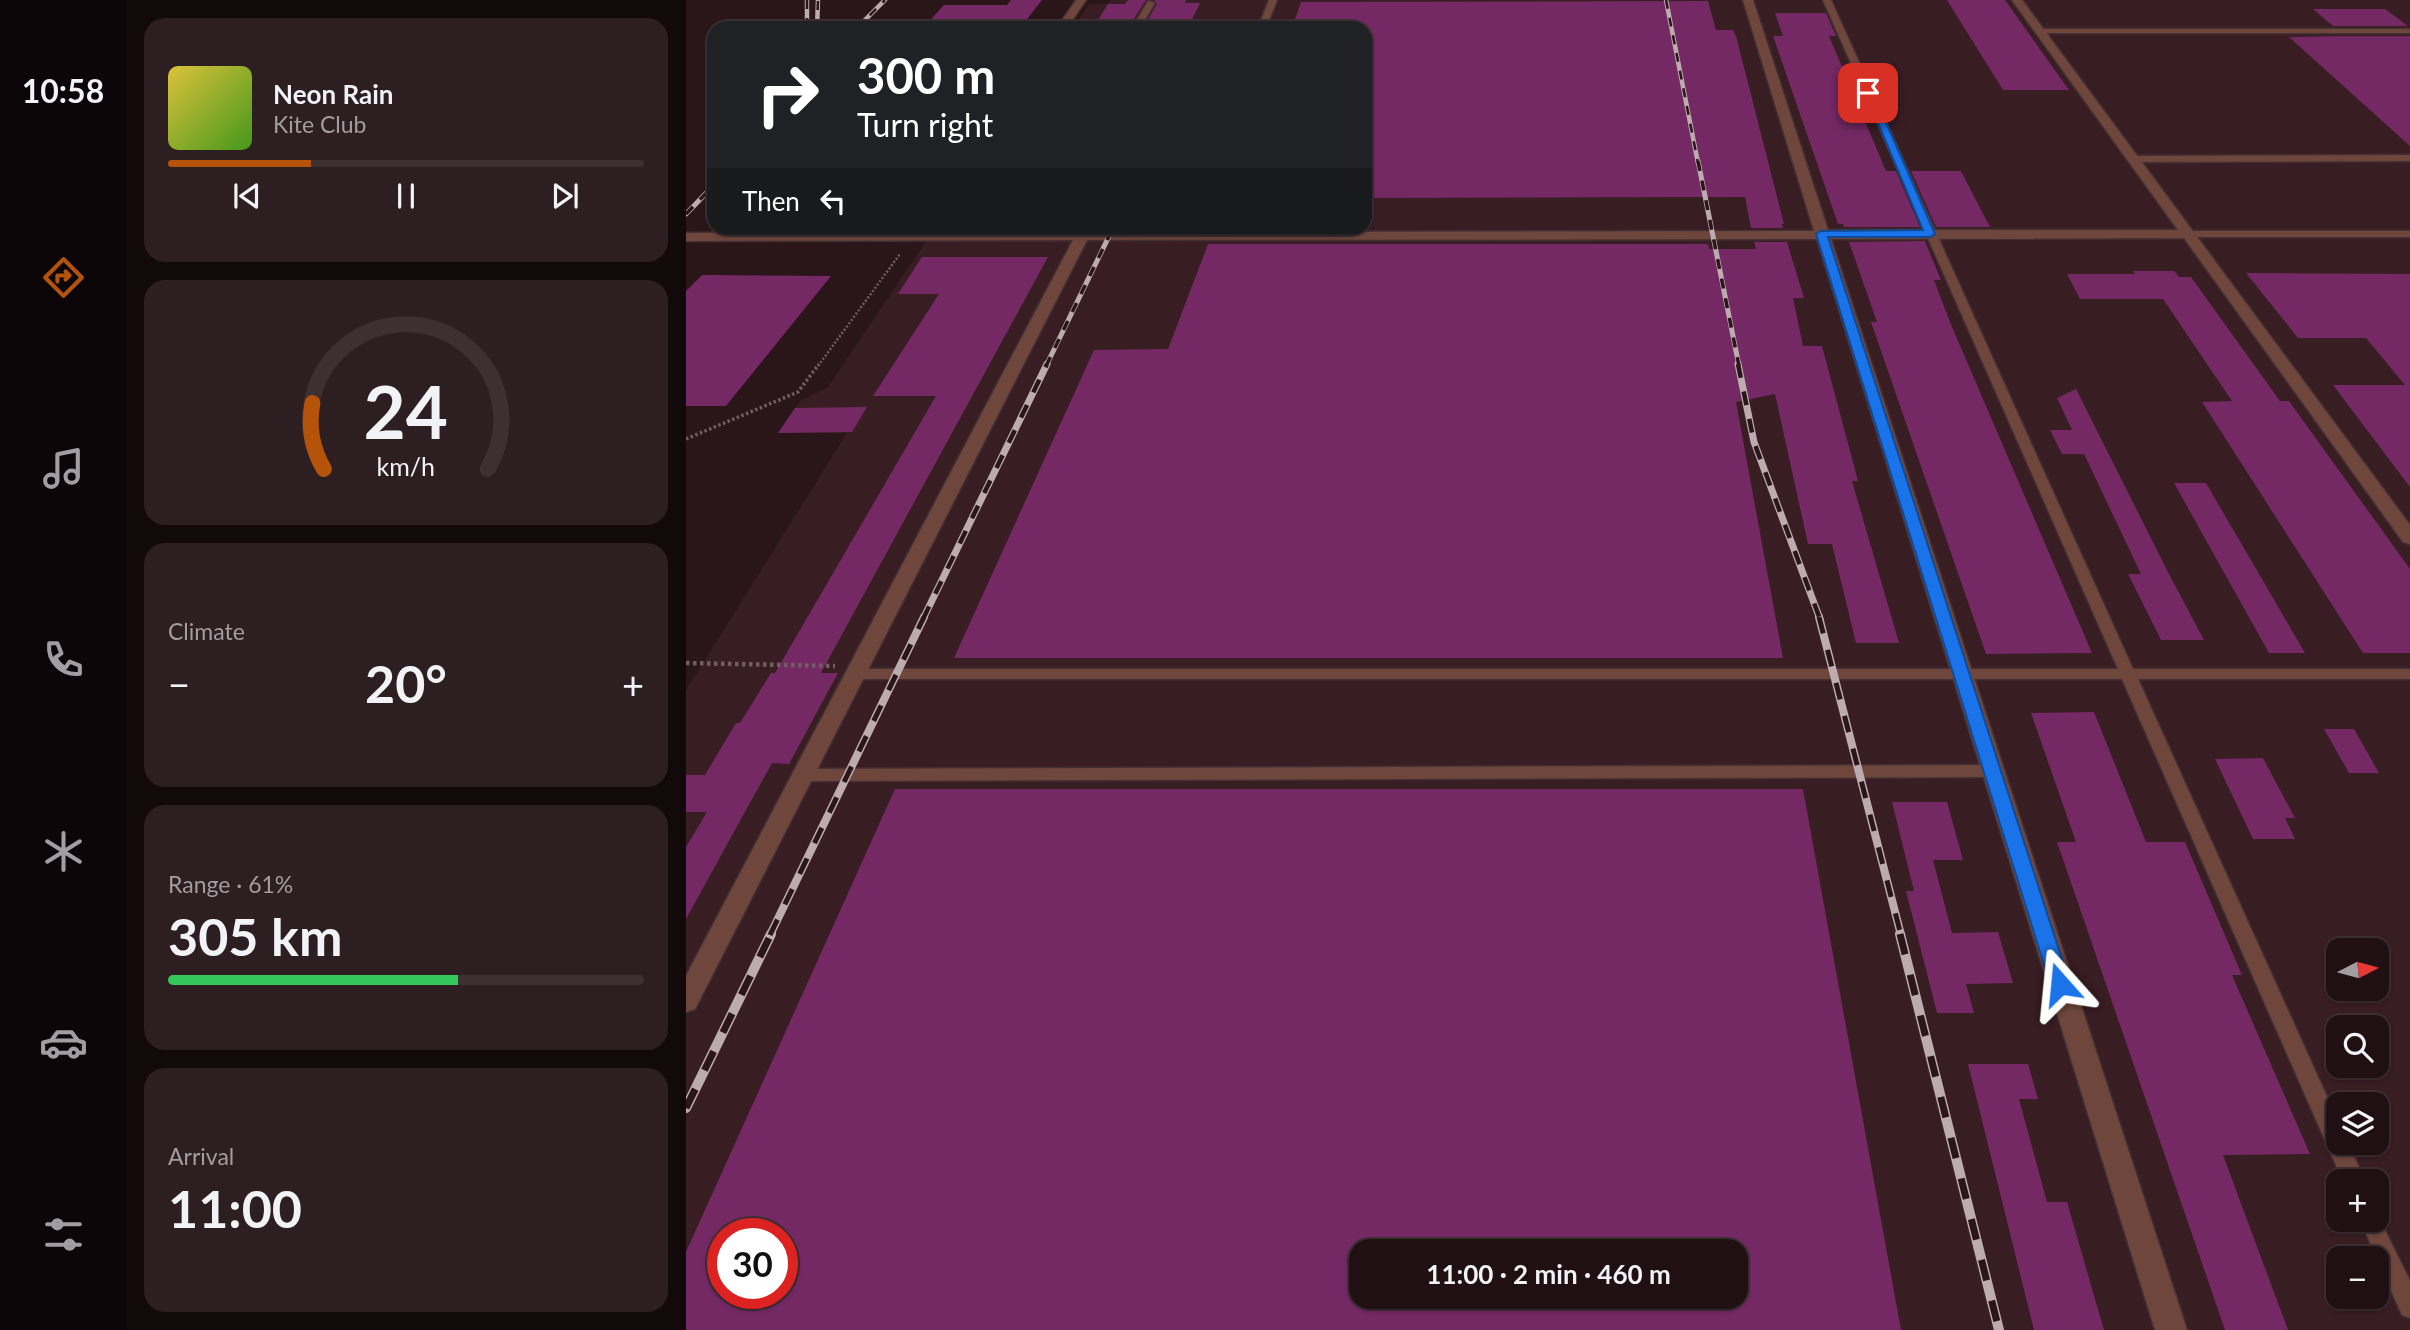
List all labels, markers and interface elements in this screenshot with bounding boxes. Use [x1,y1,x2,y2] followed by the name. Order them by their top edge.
[857,46,995,104] text: 300 m
[742,49,833,140] icon: right
[1838,63,1898,123] pin
[22,71,104,110] text: 10:58
[1849,74,1887,112] icon: arrive
[273,78,393,110] text: Neon Rain
[857,105,993,144] text: Turn right
[273,110,366,138] text: Kite Club
[228,177,266,215] icon: previous
[387,177,425,215] icon: pause
[546,177,584,215] icon: next
[814,182,852,220] icon: left
[742,185,800,217] text: Then
[39,253,88,302] icon: directions
[364,367,448,455] text: 24
[39,444,88,493] icon: music
[377,450,435,480] text: km/h
[168,617,245,645] text: Climate
[39,635,88,684] icon: phone
[365,652,447,714] text: 20°
[168,661,190,707] text: −
[622,661,644,707] text: +
[39,827,88,876] icon: climate
[168,870,293,898] text: Range · 61%
[168,905,342,967] text: 305 km
[2326,938,2389,1001] north arrow
[2326,938,2389,1309] map controls
[2023,947,2097,1021] position arrow
[2326,1015,2389,1078] button: search
[39,1018,88,1067] icon: car
[2326,1092,2389,1155] button: layers
[168,1142,234,1170] text: Arrival
[2326,1169,2389,1232] button: +
[168,1177,302,1239] text: 11:00
[39,1210,88,1259] icon: filters
[707,1218,798,1309] speed limit sign: 30
[2326,1246,2389,1309] button: −
[1426,1258,1671,1290] text: 11:00 · 2 min · 460 m

